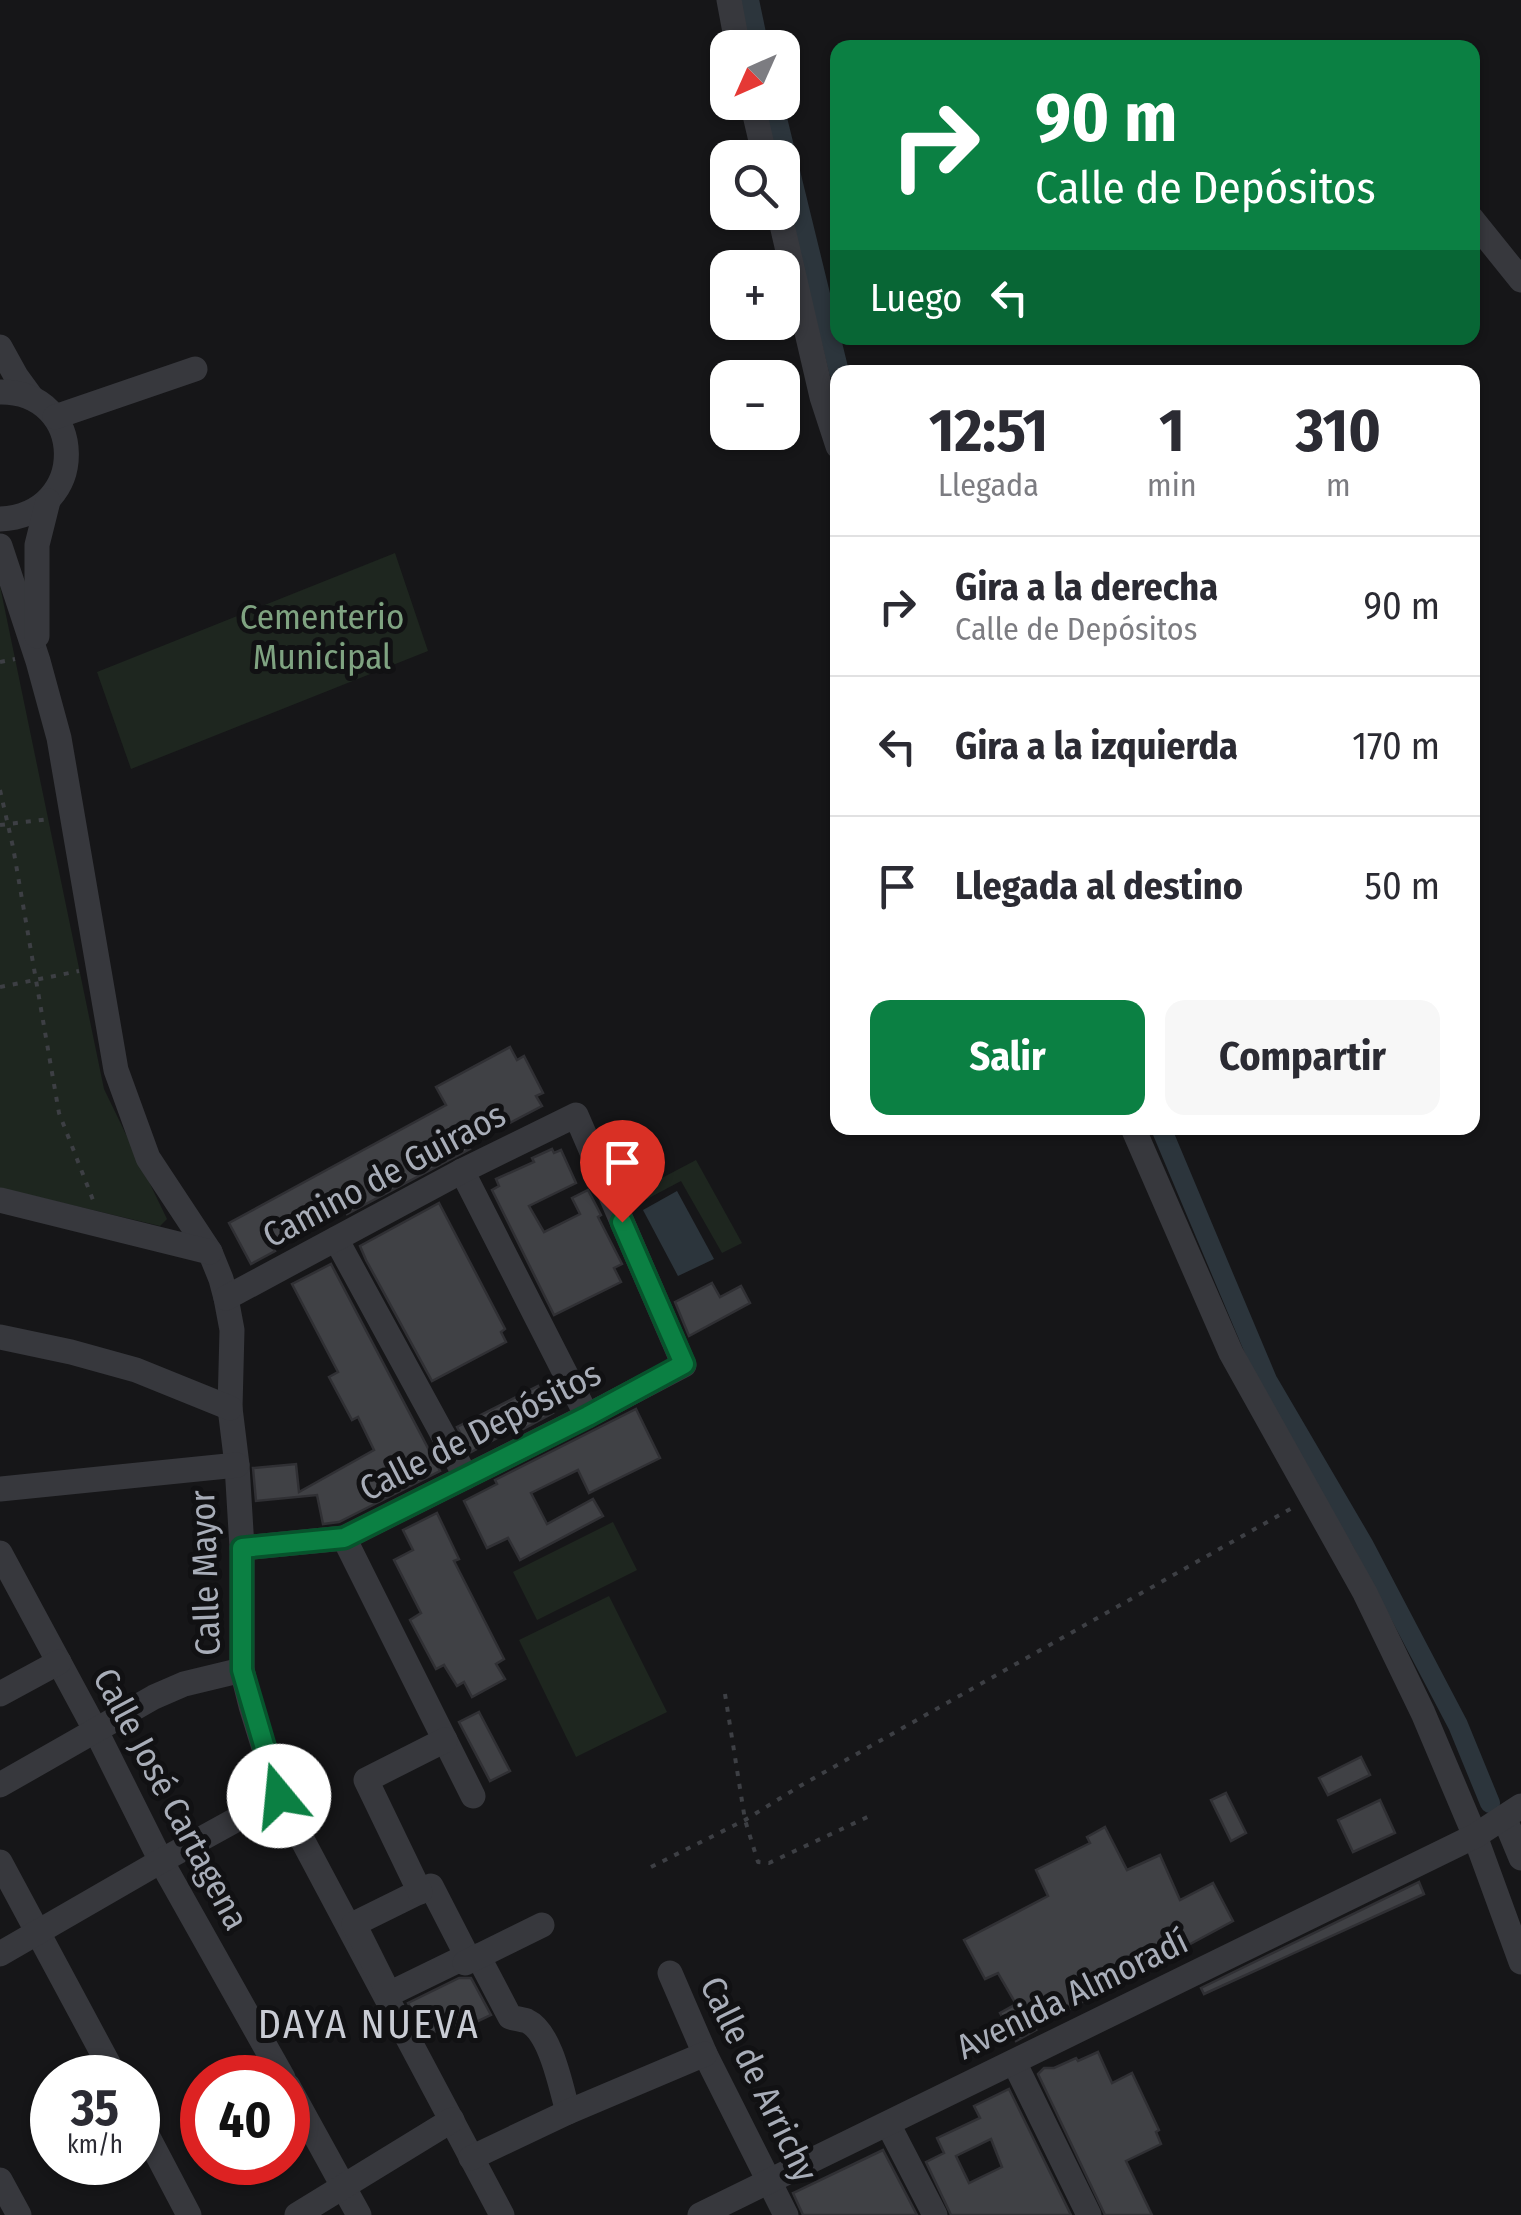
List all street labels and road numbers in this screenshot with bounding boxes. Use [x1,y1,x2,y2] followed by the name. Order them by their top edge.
[256,1093,512,1257] street label: Camino de Guiraos
[352,1352,608,1510] street label: Calle de Depósitos
[181,1489,229,1657] street label: Calle Mayor
[84,1661,258,1937] street label: Calle José Cartagena
[950,1920,1195,2068] street label: Avenida Almoradí
[691,1970,827,2189] street label: Calle de Arrichy

